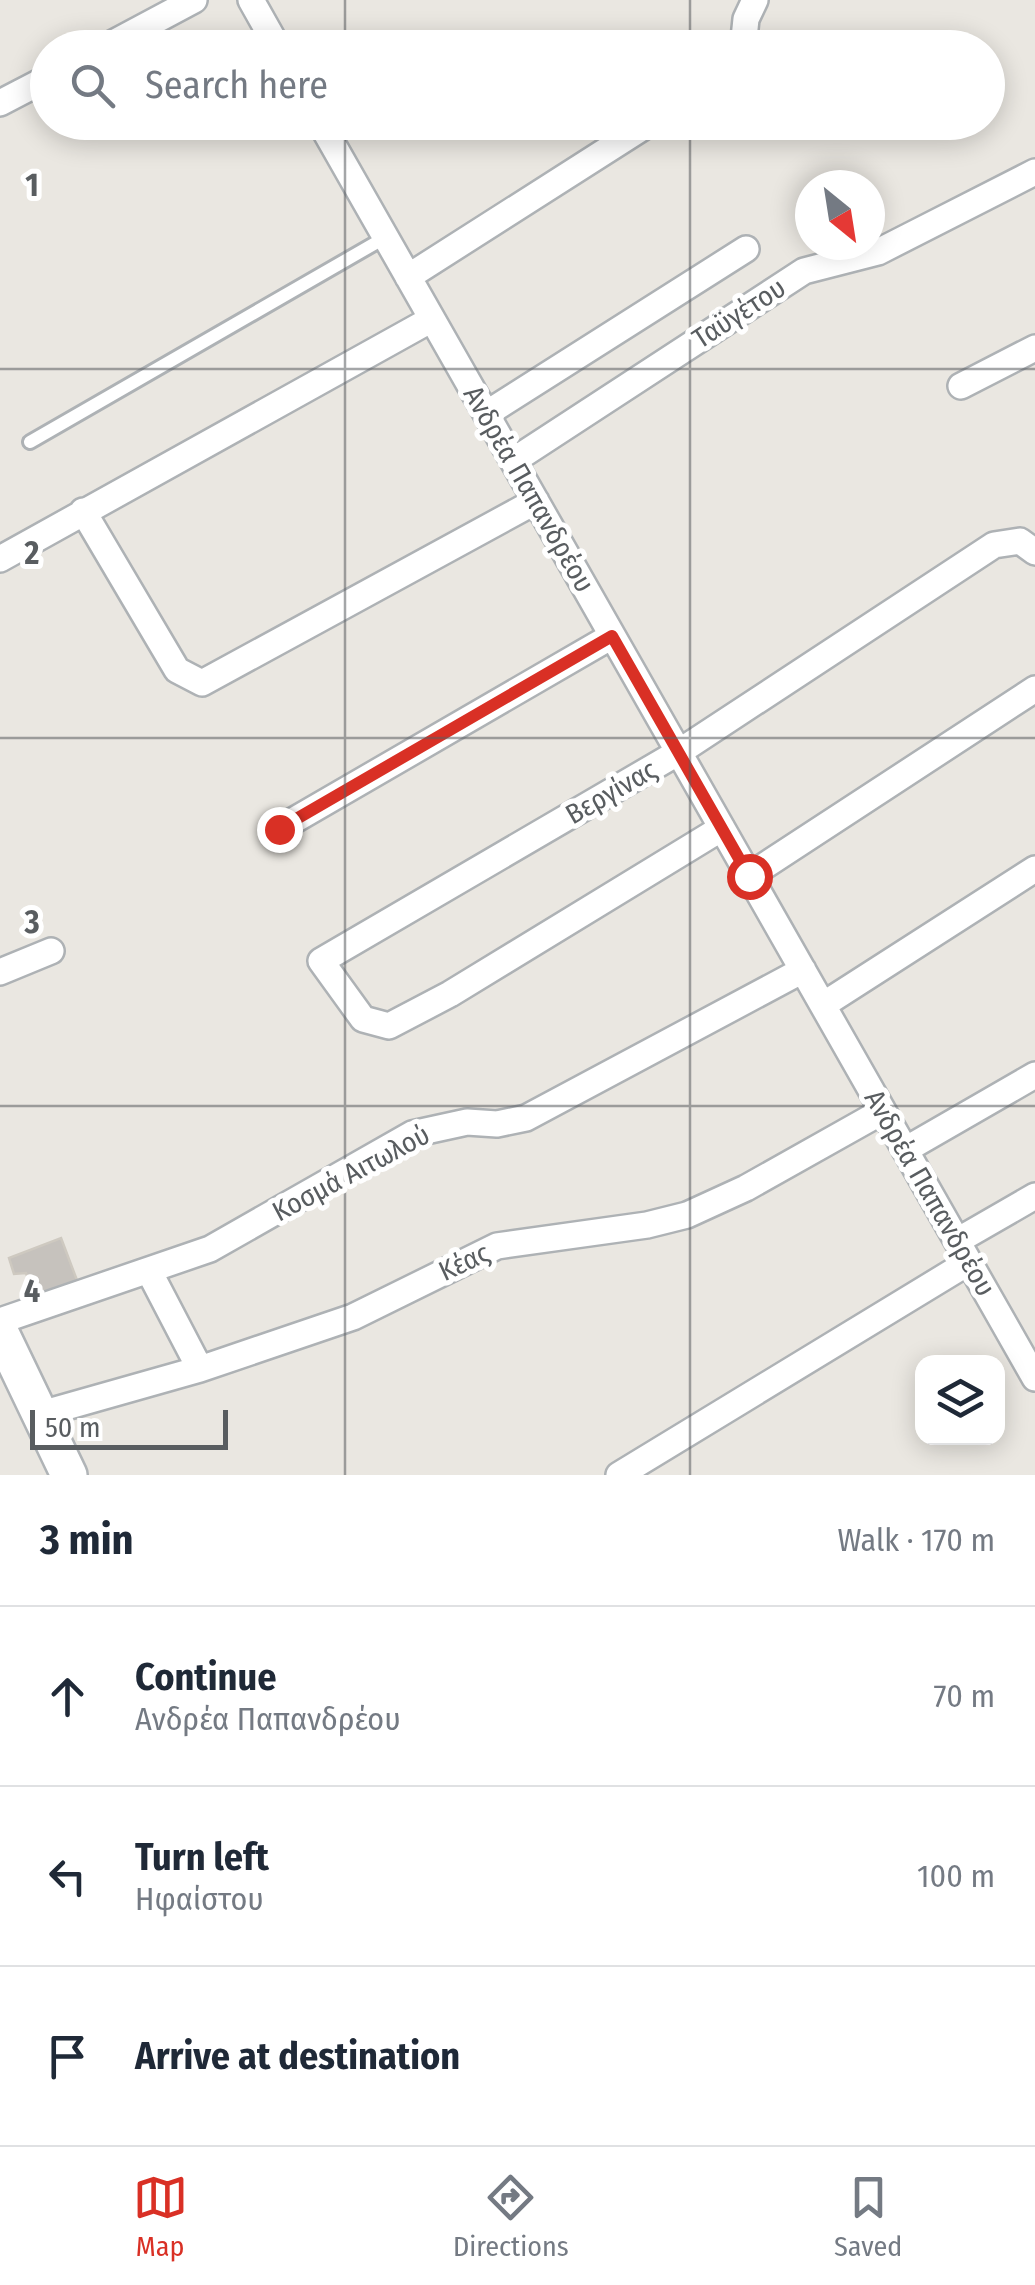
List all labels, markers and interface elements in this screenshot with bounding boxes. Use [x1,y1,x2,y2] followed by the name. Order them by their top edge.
[30,30,1005,140] search box
[65,58,120,113] icon: search
[145,62,328,108] text: Search here
[25,166,39,204] text: 1
[795,170,885,260] north arrow
[686,271,792,355] street label: Ταϋγέτου
[457,380,601,598] street label: Ανδρέα Παπανδρέου
[24,534,40,572] text: 2
[560,753,663,831] street label: Βεργίνας
[257,807,303,853] route end
[727,854,773,900] route start
[23,903,40,941] text: 3
[858,1084,1002,1302] street label: Ανδρέα Παπανδρέου
[267,1118,435,1228] street label: Κοσμά Αιτωλού
[433,1236,495,1288] street label: Κέας
[24,1272,40,1310] text: 4
[915,1355,1005,1445] map controls
[915,1355,1005,1445] button: layers
[30,1405,228,1450] scale bar
[45,1411,101,1444] text: 50 m
[40,1515,134,1565] text: 3 min
[838,1521,995,1559] text: Walk · 170 m
[135,1654,276,1700] text: Continue
[40,1669,95,1724] icon: ahead
[934,1677,995,1715] text: 70 m
[135,1700,401,1738] text: Ανδρέα Παπανδρέου
[135,1834,269,1880] text: Turn left
[40,1849,95,1904] icon: left
[917,1857,995,1895] text: 100 m
[135,1880,264,1918] text: Ηφαίστου
[40,2029,95,2084] icon: arrive
[135,2033,460,2079] text: Arrive at destination
[133,2170,188,2263] tab: Map
[453,2170,569,2263] tab: Directions
[834,2170,902,2263] tab: Saved

